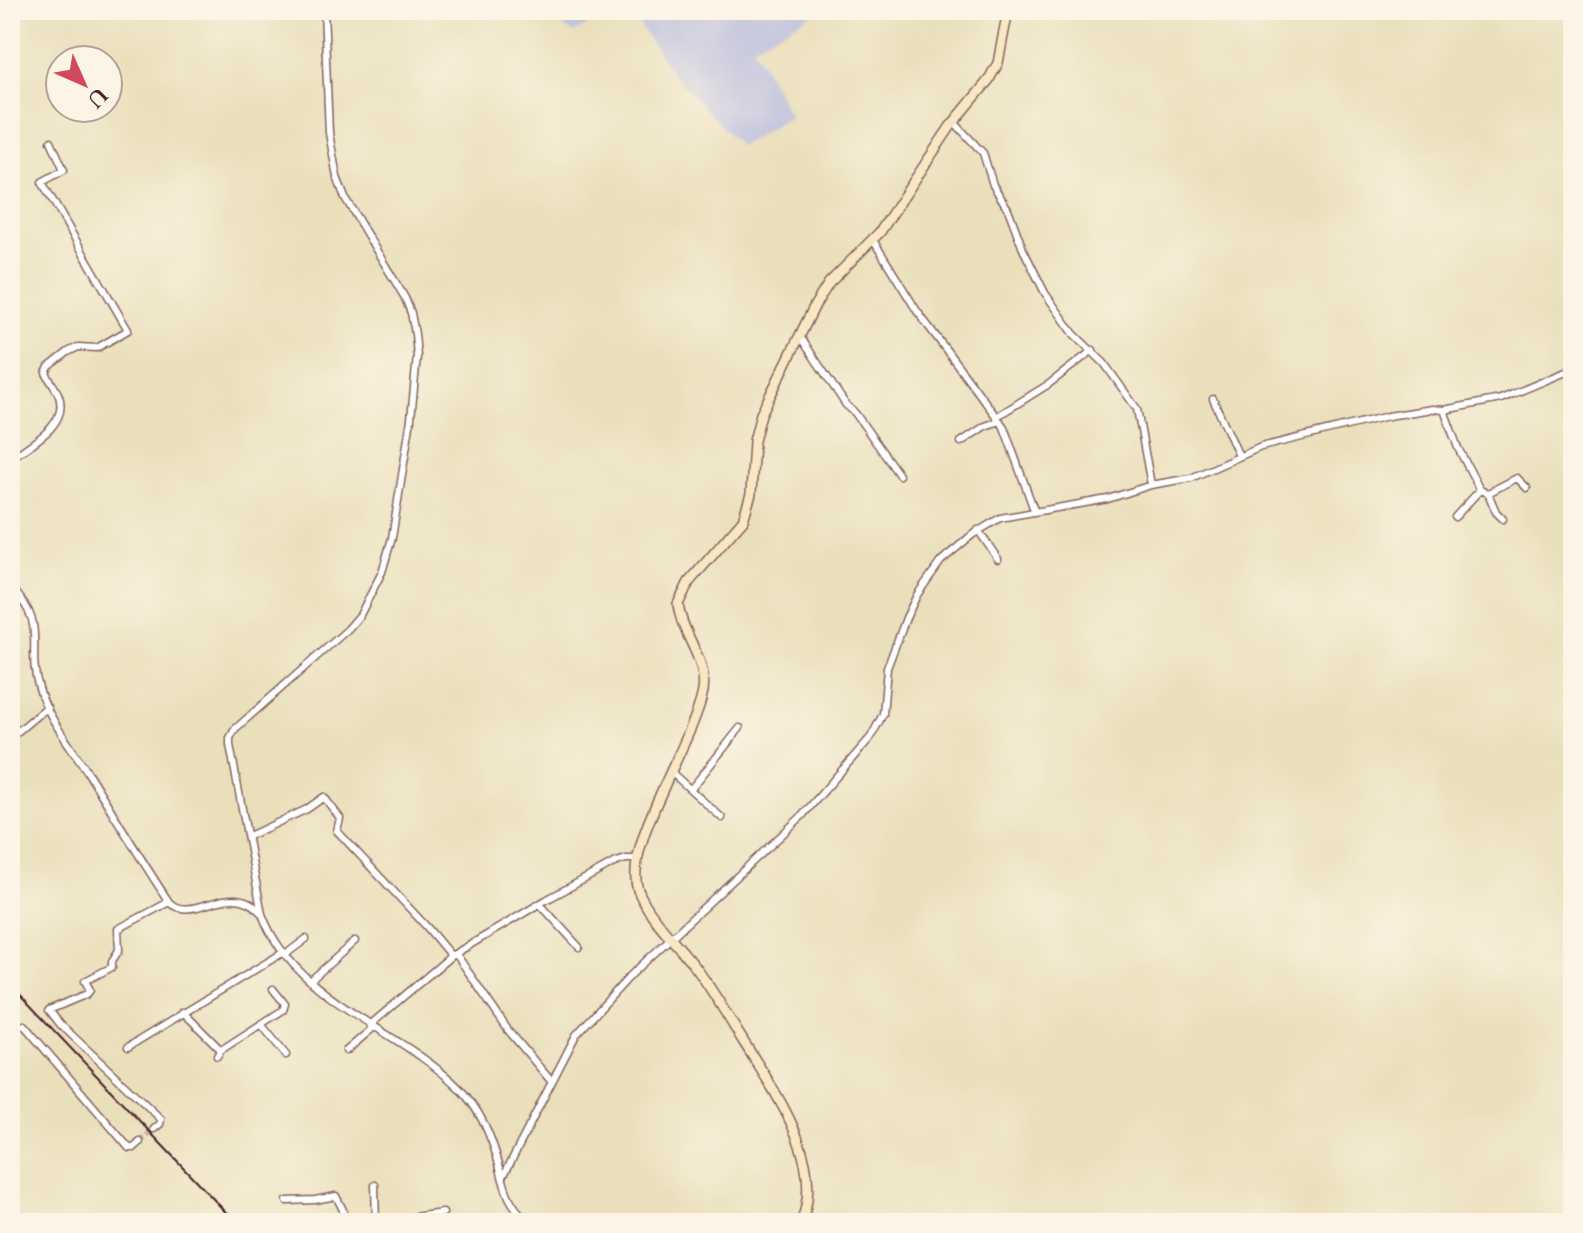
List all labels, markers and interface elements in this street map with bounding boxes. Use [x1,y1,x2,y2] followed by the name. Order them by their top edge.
[44,44,124,124] north arrow
[80,80,114,114] text: U

